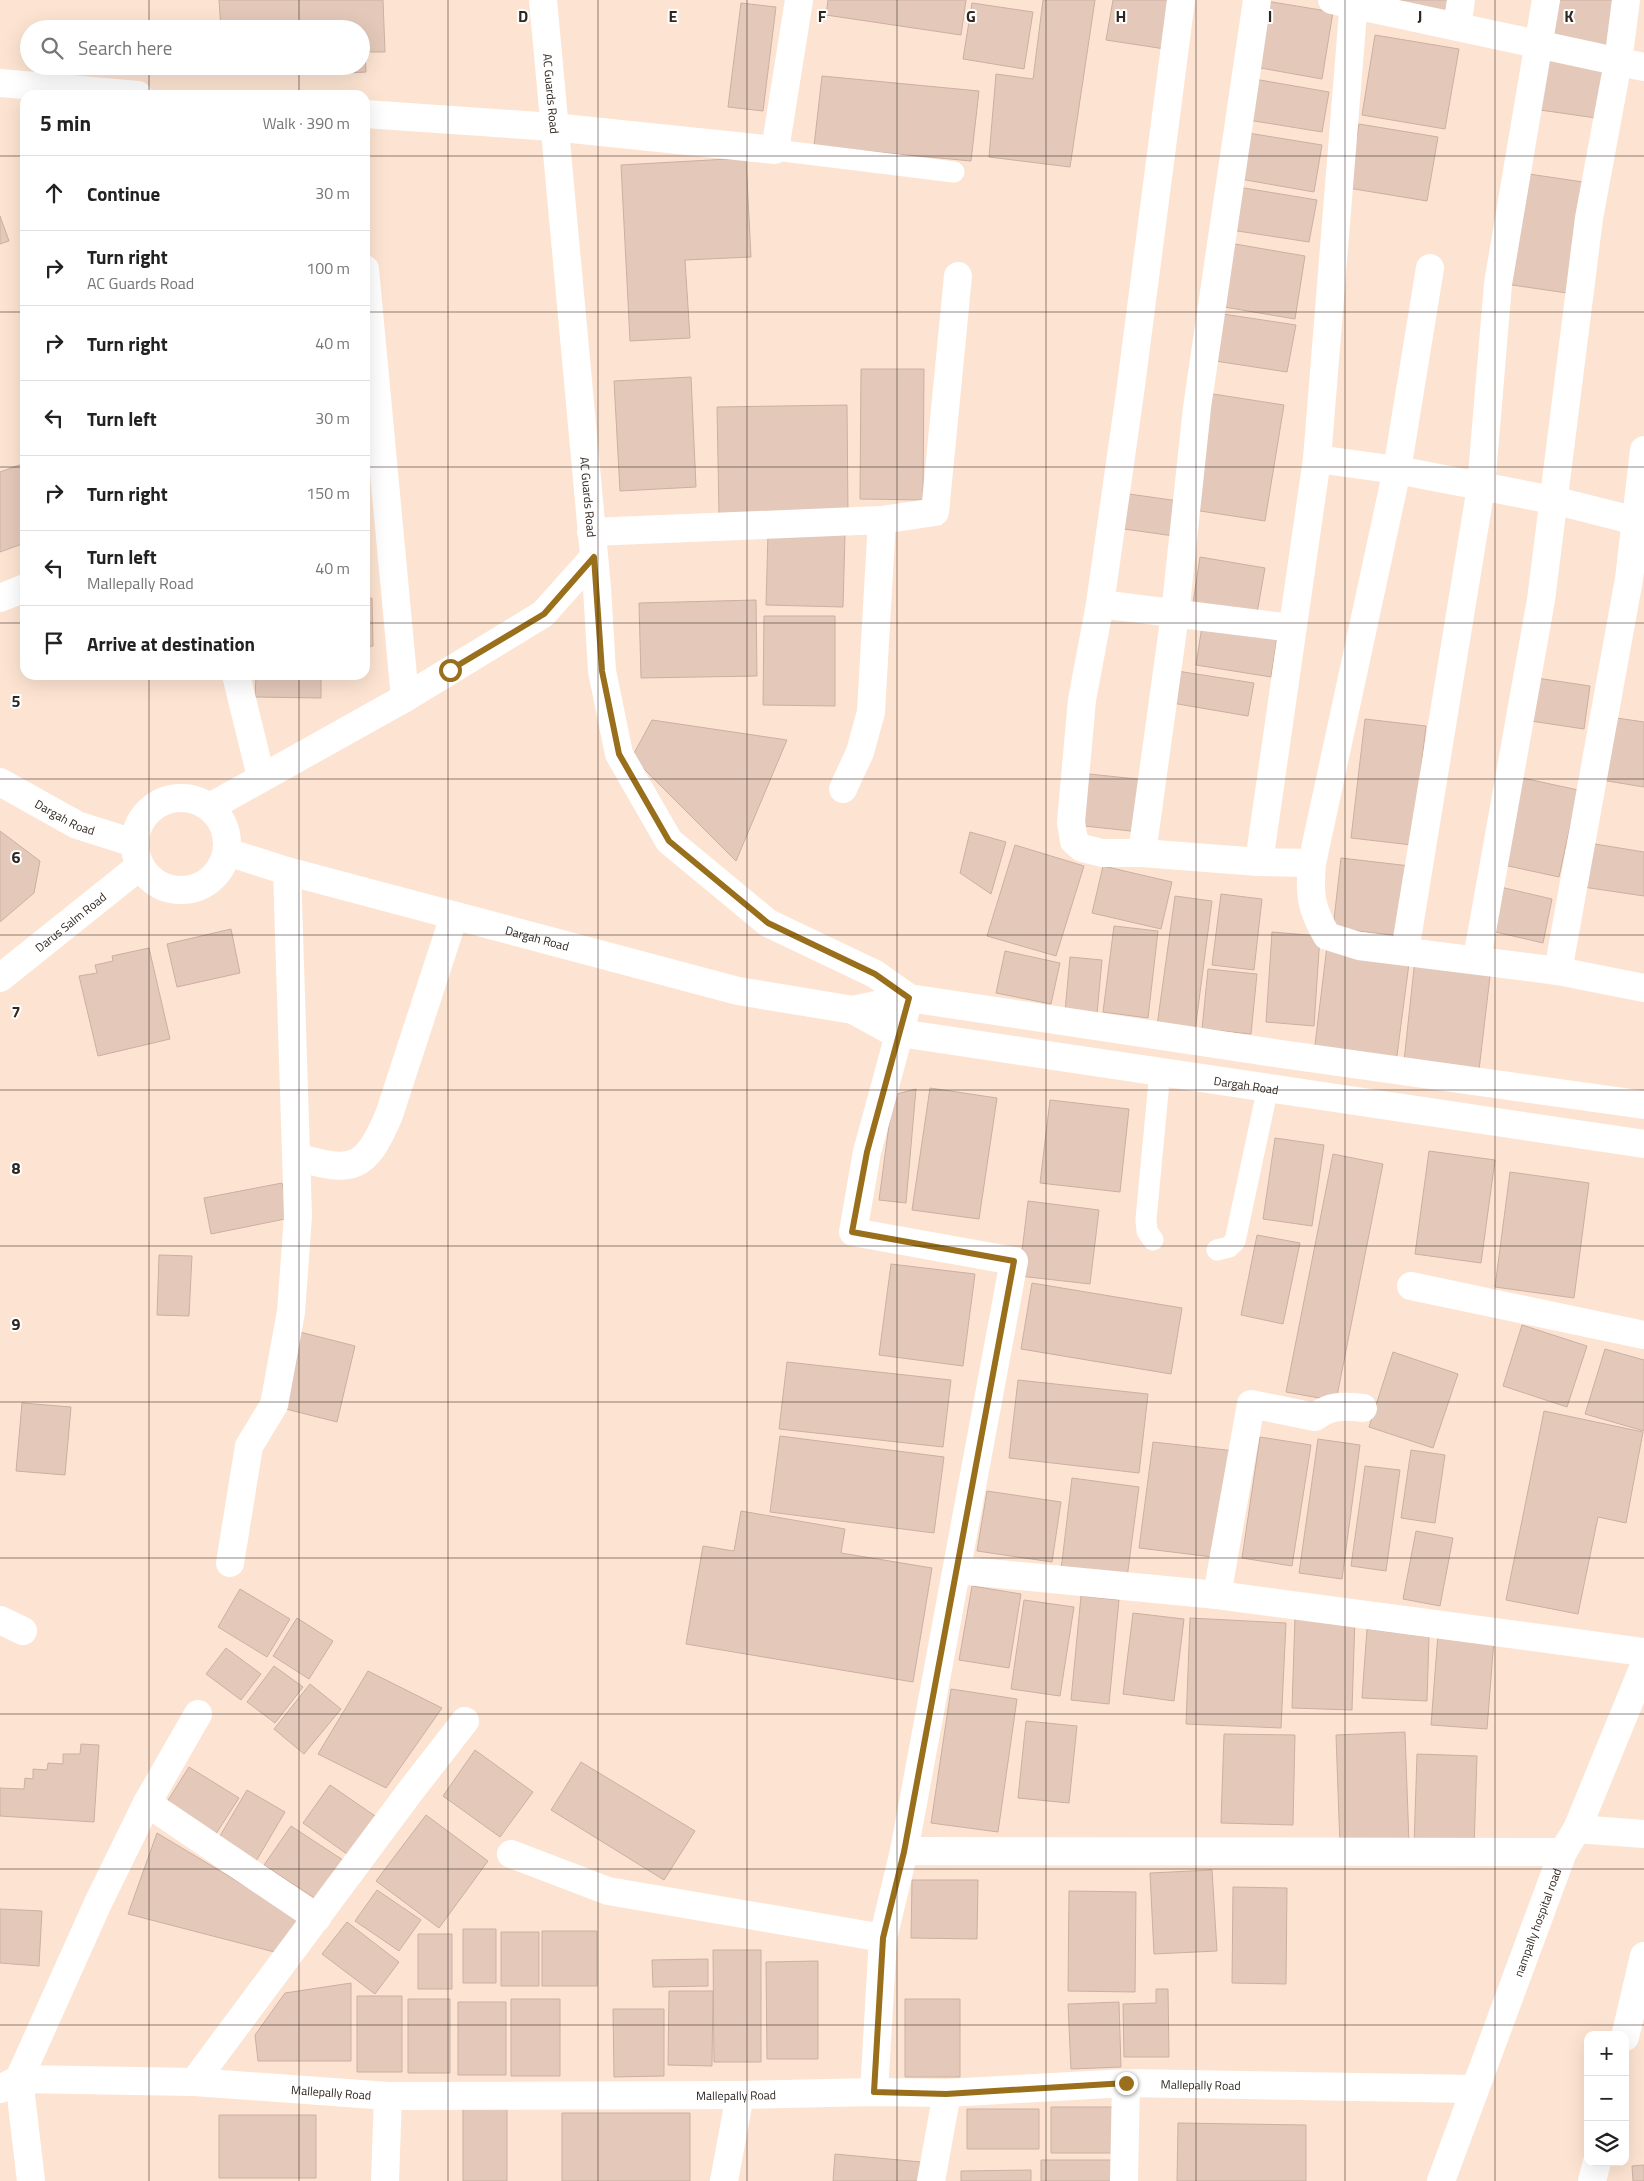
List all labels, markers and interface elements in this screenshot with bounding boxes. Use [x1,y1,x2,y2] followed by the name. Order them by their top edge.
[518,4,528,28] text: D
[669,4,678,28] text: E
[818,4,827,28] text: F
[966,4,976,28] text: G
[1116,4,1126,28] text: H
[1268,4,1272,28] text: I
[1418,4,1422,28] text: J
[1564,4,1574,28] text: K
[20,20,370,75] search box
[78,33,172,62] text: Search here
[38,34,66,62] icon: search
[538,53,565,135] street label: AC Guards Road
[40,107,91,139] text: 5 min
[262,111,350,135] text: Walk · 390 m
[40,179,68,207] icon: ahead
[87,179,160,208] text: Continue
[315,181,350,205] text: 30 m
[87,242,168,271] text: Turn right
[40,254,68,282] icon: right
[306,256,350,280] text: 100 m
[87,271,194,295] text: AC Guards Road
[40,329,68,357] icon: right
[87,329,168,358] text: Turn right
[315,331,350,355] text: 40 m
[40,404,68,432] icon: left
[87,404,157,433] text: Turn left
[315,406,350,430] text: 30 m
[575,456,602,538] street label: AC Guards Road
[40,479,68,507] icon: right
[87,479,168,508] text: Turn right
[306,481,350,505] text: 150 m
[87,542,157,571] text: Turn left
[40,554,68,582] icon: left
[315,556,350,580] text: 40 m
[87,571,194,595] text: Mallepally Road
[40,629,68,657] icon: arrive
[87,629,255,658] text: Arrive at destination
[439,659,462,682] route start
[12,689,21,713] text: 5
[32,794,97,840] street label: Dargah Road
[12,845,21,869] text: 6
[31,887,110,956] street label: Darus Salm Road
[503,920,571,955] street label: Dargah Road
[12,1000,20,1024] text: 7
[1213,1070,1280,1099] street label: Dargah Road
[12,1156,21,1180] text: 8
[12,1312,21,1336] text: 9
[1508,1865,1566,1979] street label: nampally hospital road
[1584,2031,1629,2166] map controls
[1584,2031,1629,2076] button: +
[1115,2072,1138,2095] route end
[1160,2074,1241,2094] street label: Mallepally Road
[1584,2076,1629,2121] button: −
[291,2080,372,2104] street label: Mallepally Road
[696,2085,776,2105] street label: Mallepally Road
[1584,2121,1629,2166] button: layers

